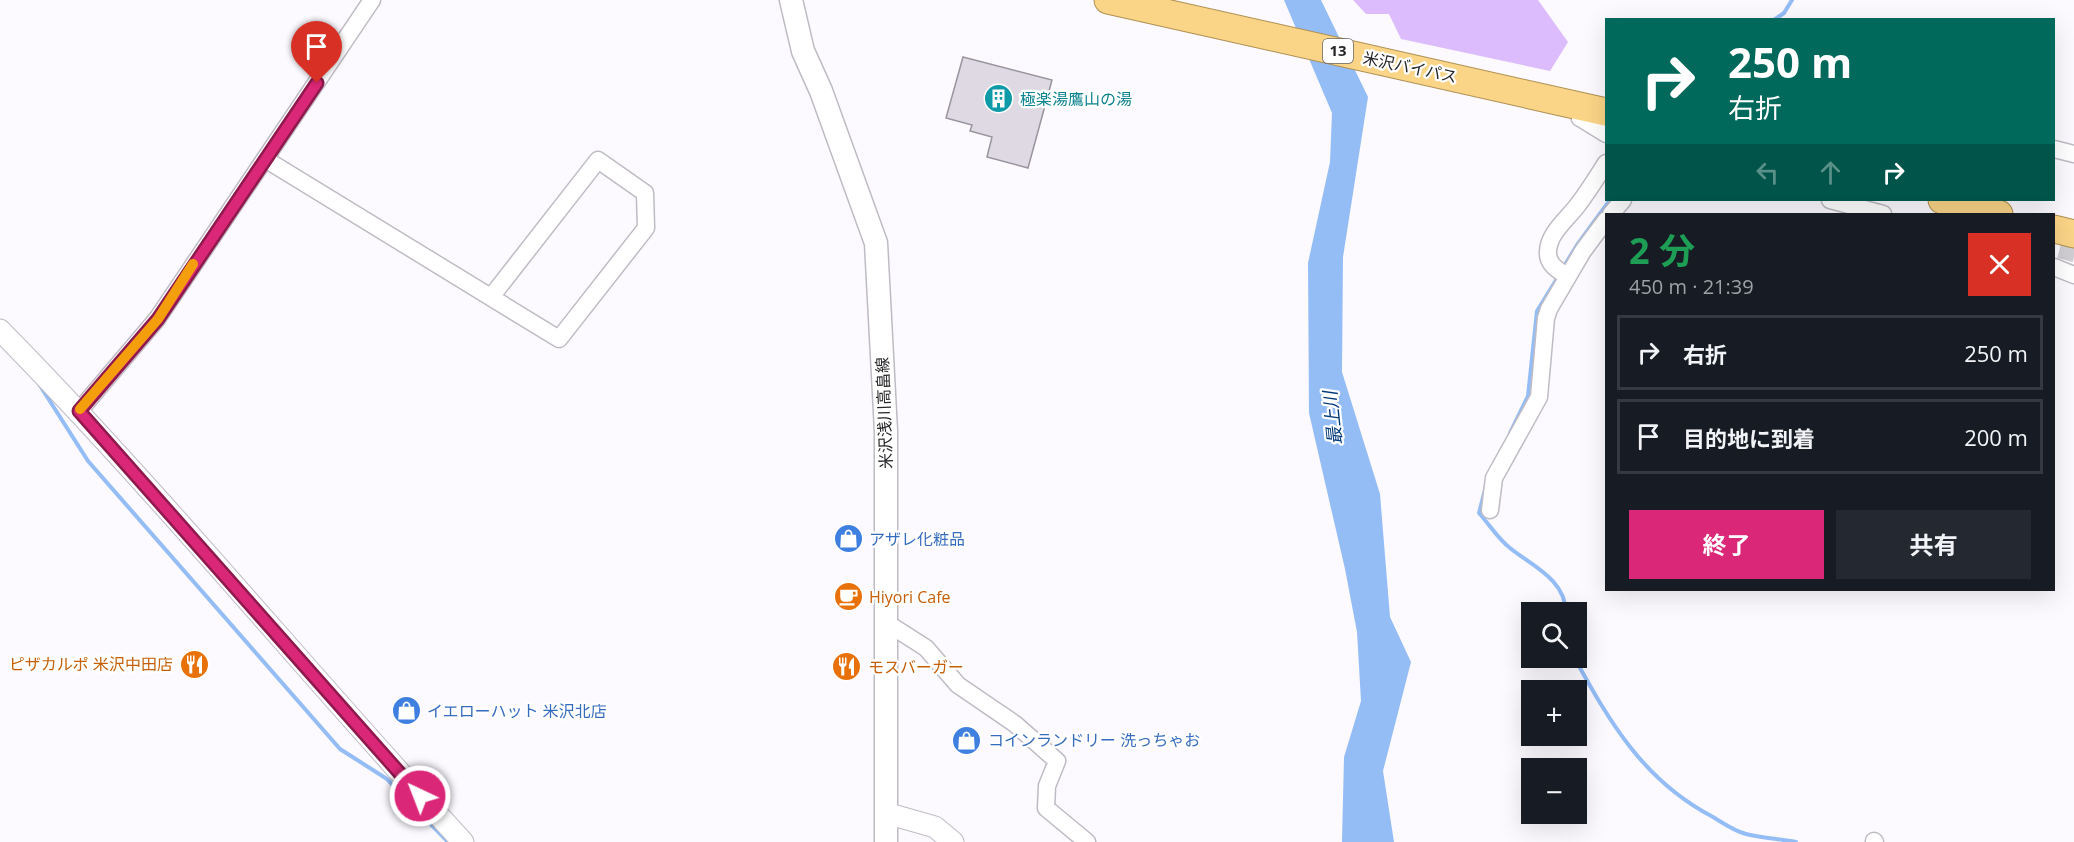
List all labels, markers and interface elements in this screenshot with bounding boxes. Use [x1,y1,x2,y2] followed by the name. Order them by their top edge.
[291,21,342,83] pin
[300,30,333,63] icon: arrive
[1728,33,1852,90] text: 250 m
[1323,39,1353,63] road number: 13
[1629,42,1707,120] icon: right
[1361,46,1459,88] street label: 米沢バイパス
[983,83,1015,115] building icon: 極楽湯鷹山の湯
[1020,88,1132,110] place label: 極楽湯鷹山の湯
[1728,89,1782,126] text: 右折
[1751,156,1784,189] icon: left
[1814,156,1847,189] icon: ahead
[1877,156,1910,189] icon: right
[1629,226,1695,275] text: 2 分
[1968,233,2031,296] button: close
[1629,273,1754,300] text: 450 m · 21:39
[1632,336,1665,369] icon: right
[1964,338,2028,368] text: 250 m
[1683,339,1727,369] text: 右折
[871,357,897,469] street label: 米沢浅川高畠線
[1317,388,1347,446] water label: 最上川
[1632,420,1665,453] icon: arrive
[1964,422,2028,452] text: 200 m
[1683,423,1815,453] text: 目的地に到着
[1629,510,1824,579] button: 終了
[1836,510,2031,579] button: 共有
[832,523,864,555] shop icon: アザレ化粧品
[869,528,965,550] place label: アザレ化粧品
[832,581,864,613] cafe icon: Hiyori Cafe
[869,586,951,608] place label: Hiyori Cafe
[1521,602,1587,824] map controls
[1521,602,1587,668] button: search
[178,648,210,680] restaurant icon: ピザカルポ 米沢中田店
[831,651,863,683] restaurant icon: モスバーガー
[9,653,173,675] place label: ピザカルポ 米沢中田店
[868,656,964,678] place label: モスバーガー
[1521,680,1587,746] button: +
[390,695,422,727] shop icon: イエローハット 米沢北店
[427,700,607,722] place label: イエローハット 米沢北店
[951,724,983,756] shop icon: コインランドリー 洗っちゃお
[988,729,1200,751] place label: コインランドリー 洗っちゃお
[1521,758,1587,824] button: −
[388,764,452,828] position arrow

